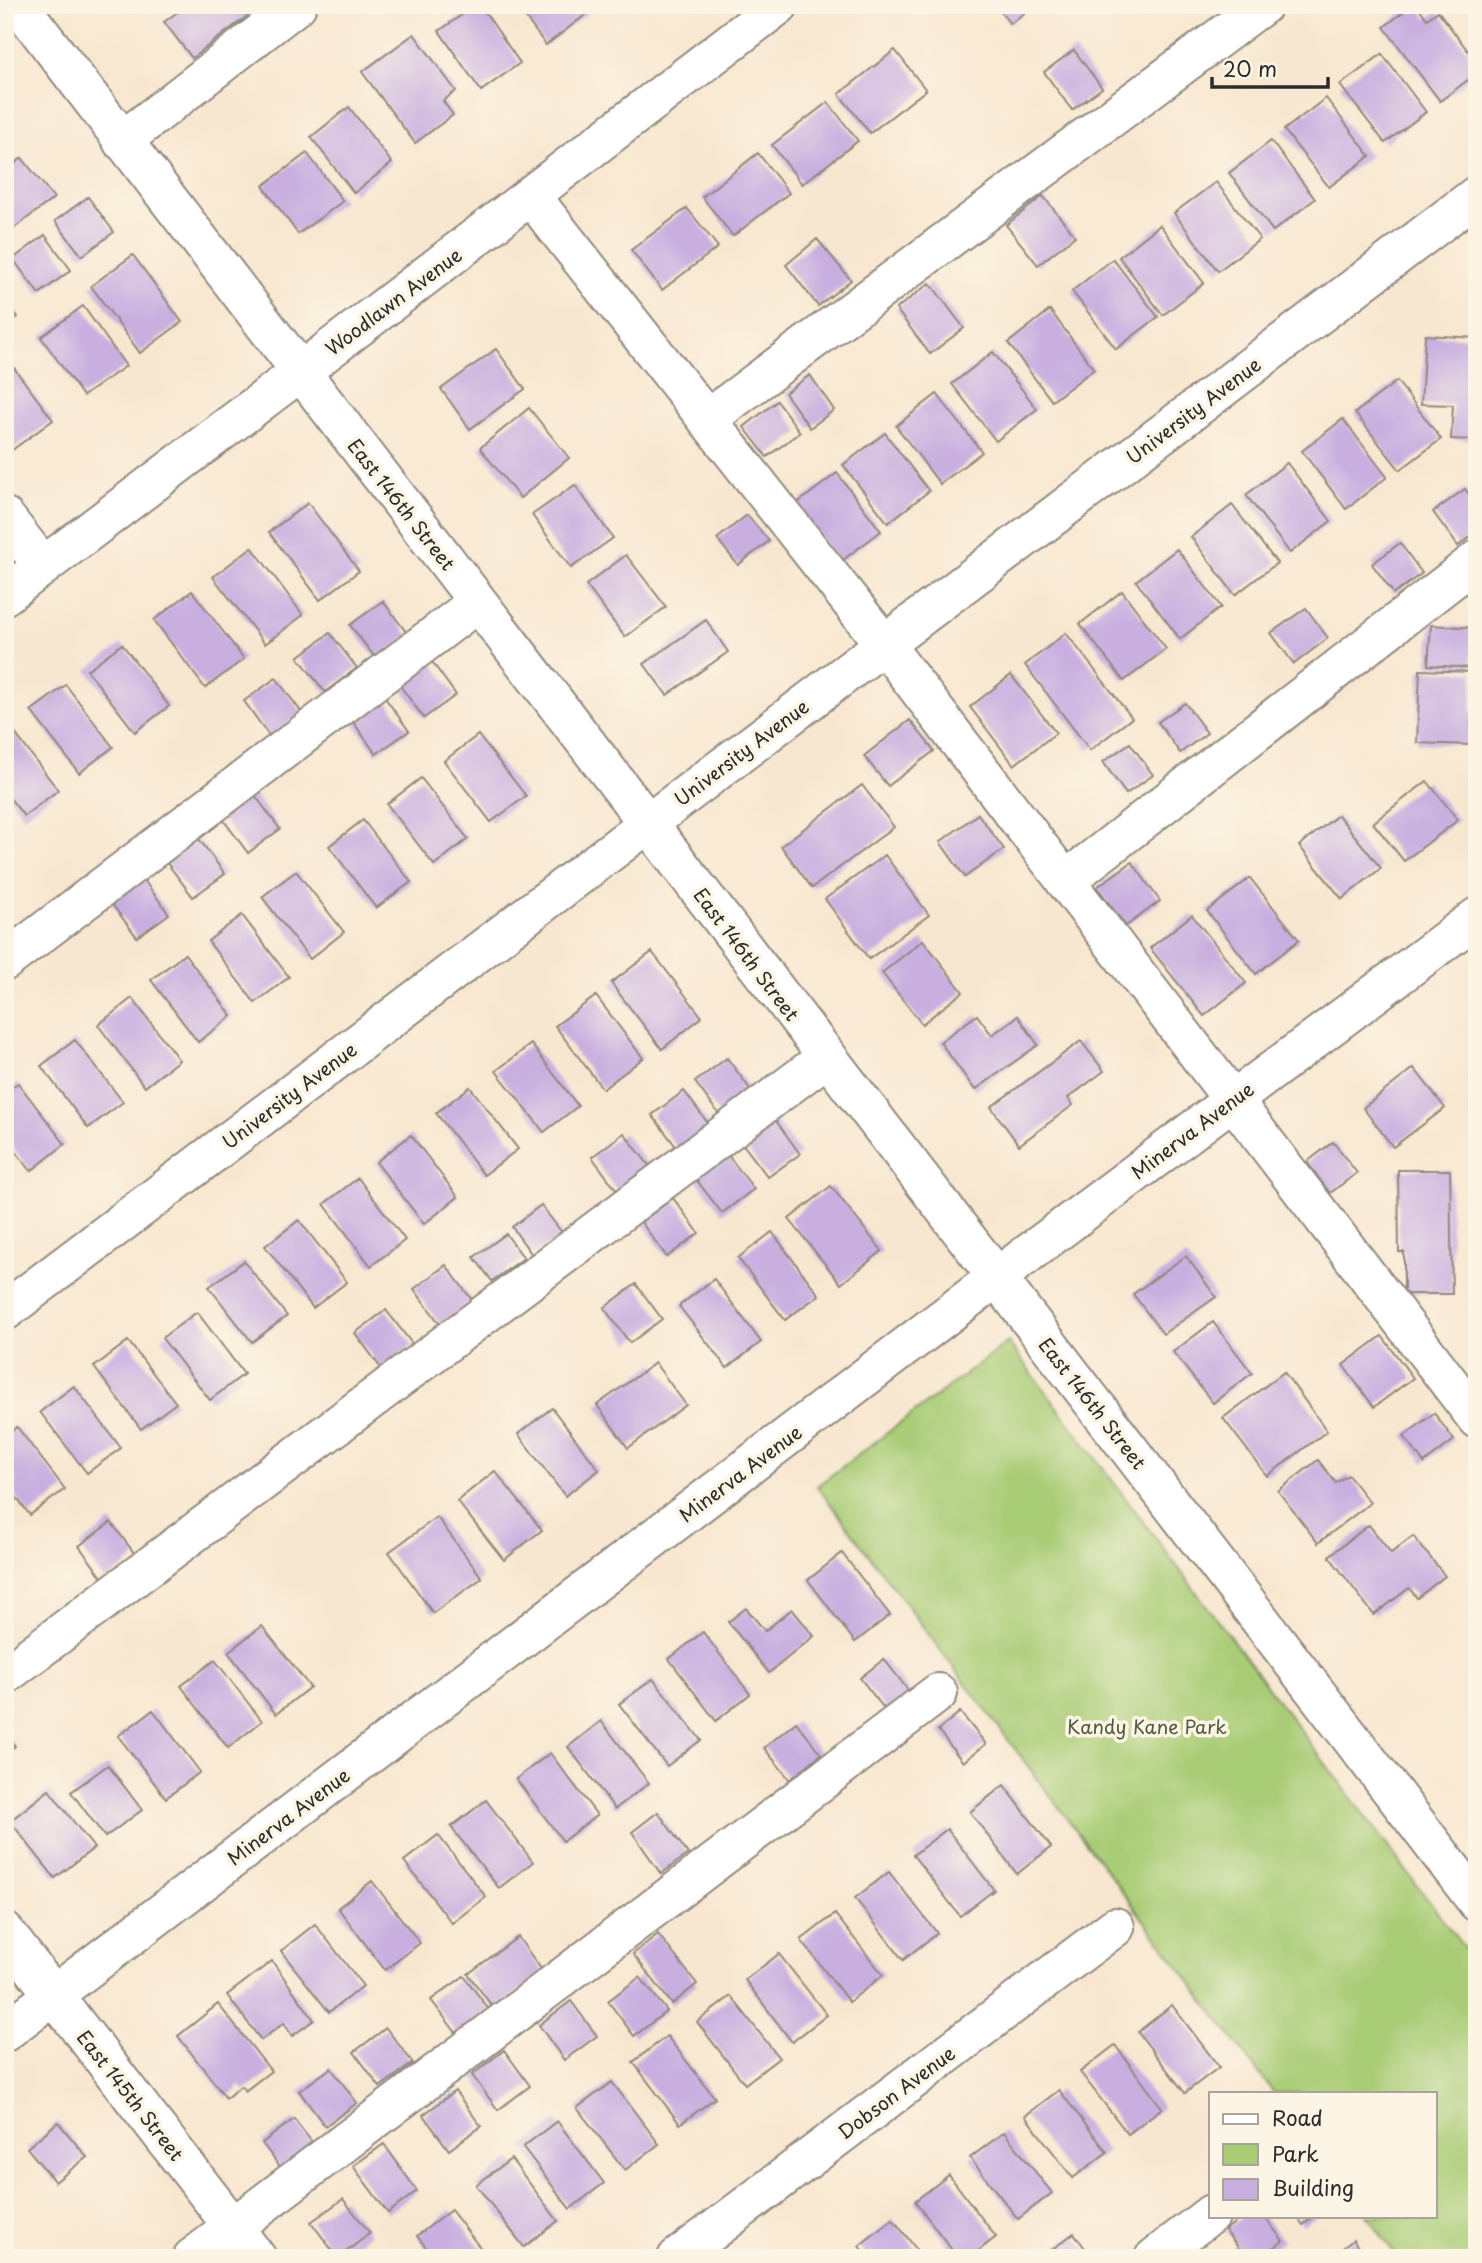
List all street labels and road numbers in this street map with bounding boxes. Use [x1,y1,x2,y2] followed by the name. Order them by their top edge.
[319,240,467,362] street label: Woodlawn Avenue
[1120,350,1266,470] street label: University Avenue
[342,432,462,576] street label: East 146th Street
[668,692,814,812] street label: University Avenue
[688,882,807,1027] street label: East 146th Street
[216,1035,362,1155] street label: University Avenue
[1125,1075,1259,1185] street label: Minerva Avenue
[1033,1331,1153,1475] street label: East 146th Street
[673,1418,807,1528] street label: Minerva Avenue
[221,1761,355,1871] street label: Minerva Avenue
[71,2024,191,2166] street label: East 145th Street
[832,2039,960,2145] street label: Dobson Avenue

